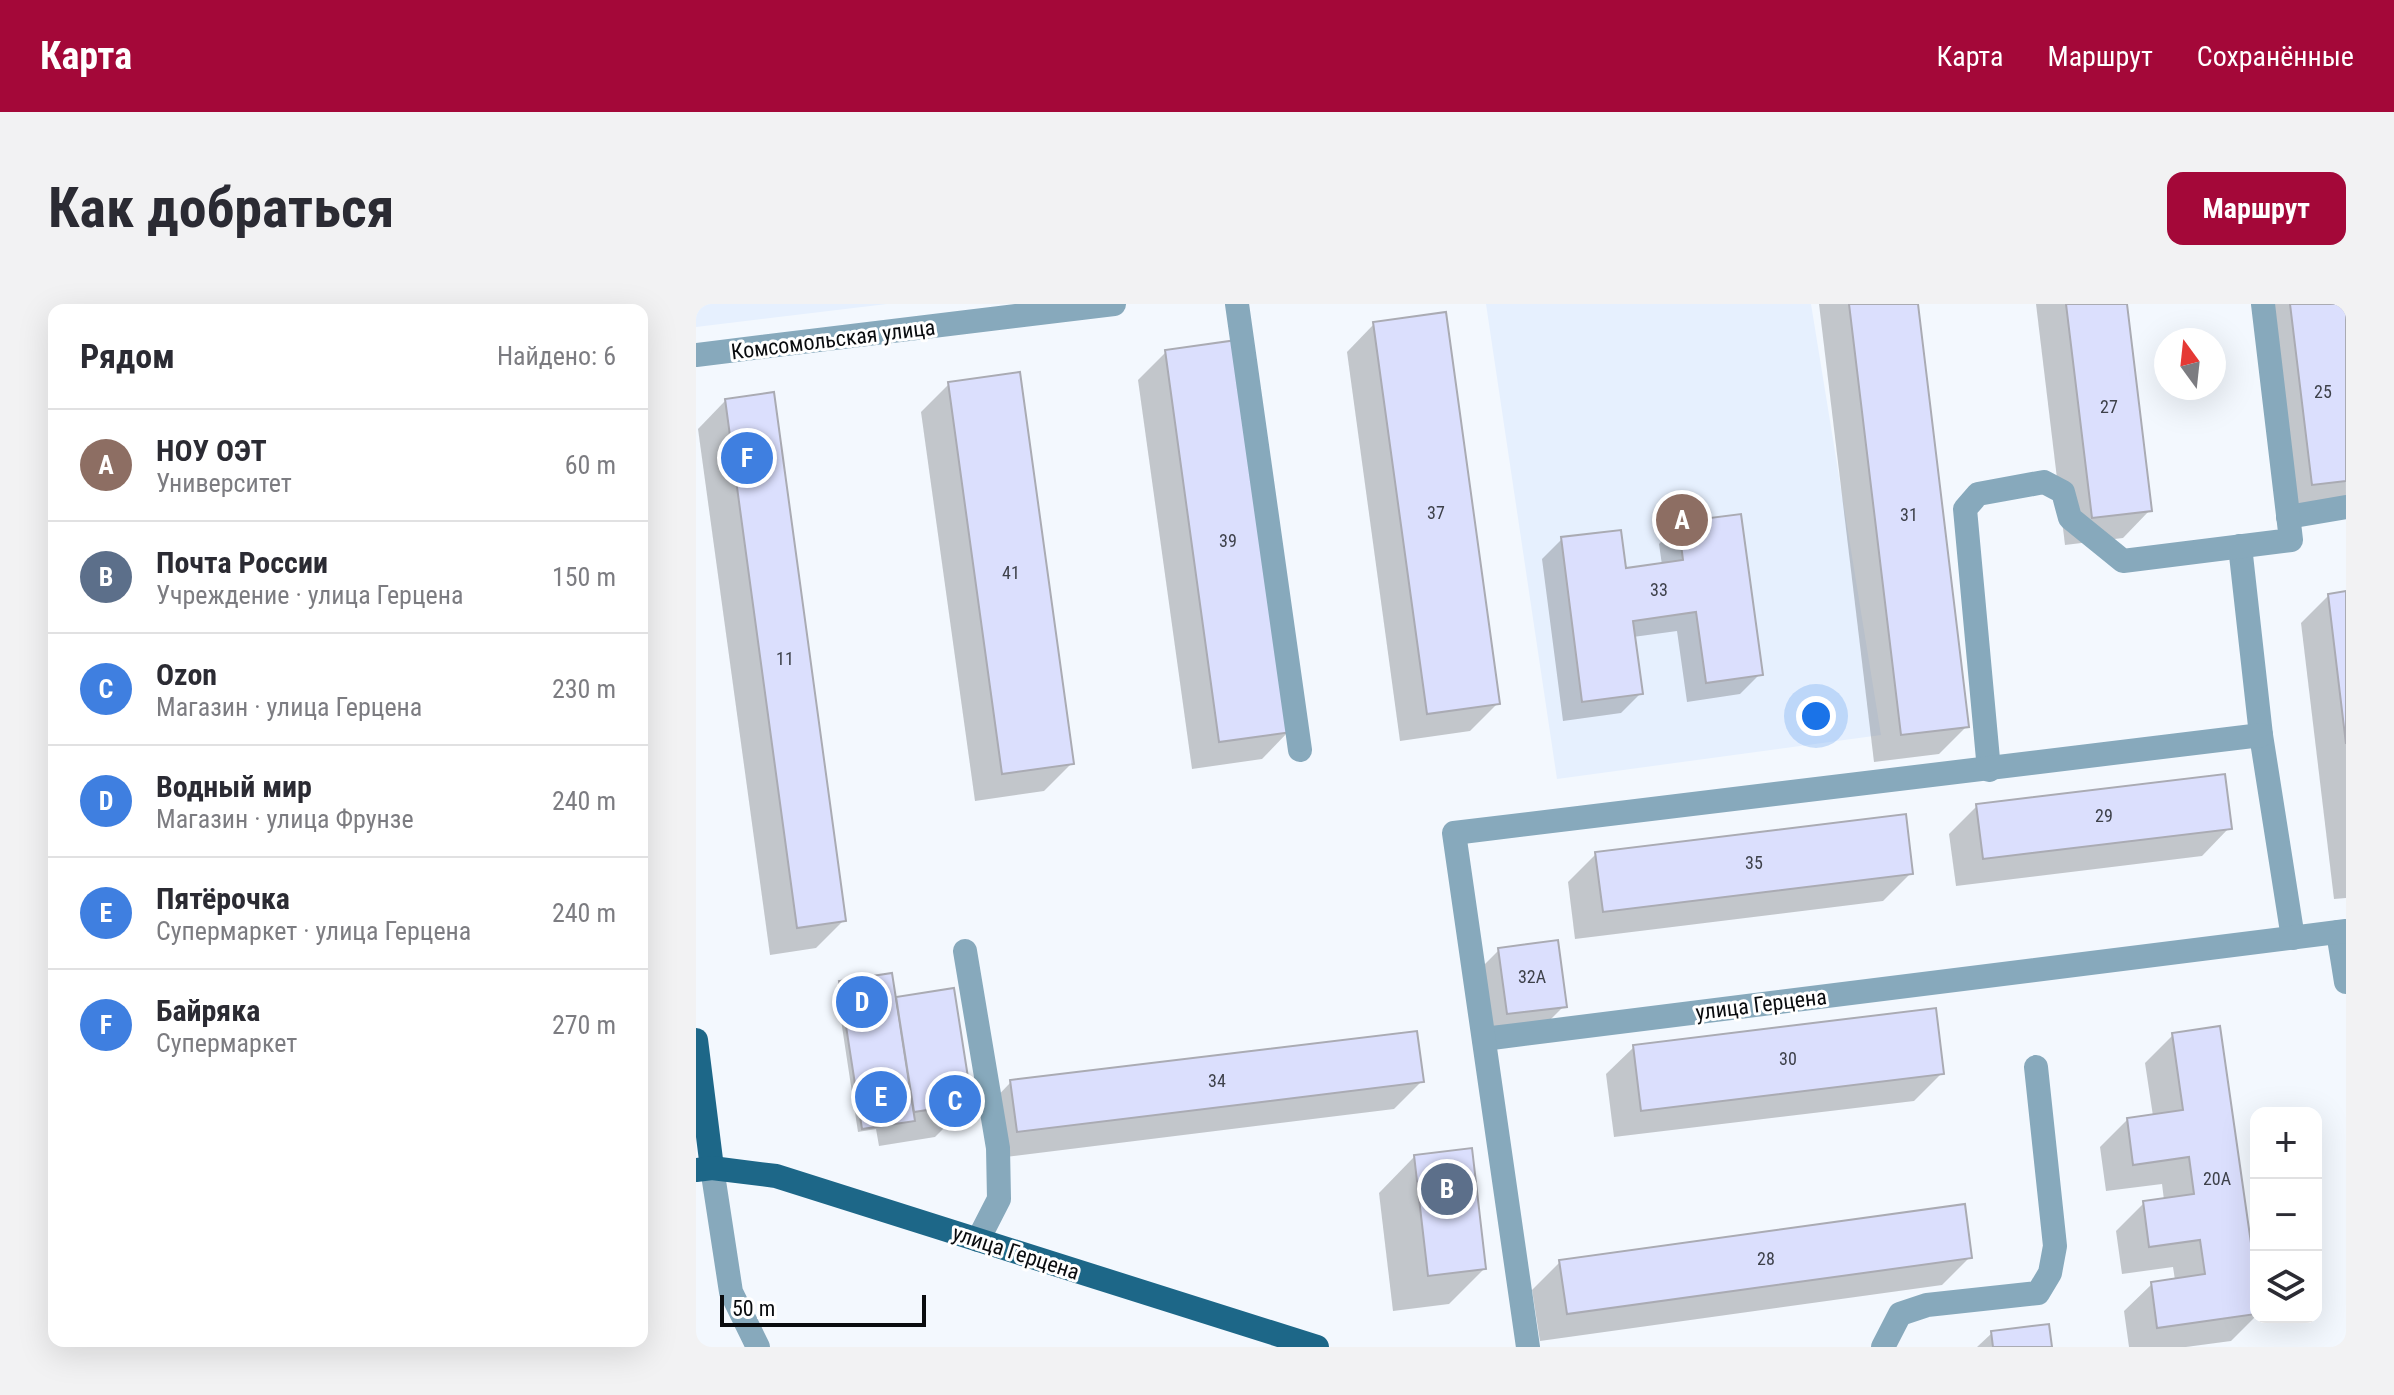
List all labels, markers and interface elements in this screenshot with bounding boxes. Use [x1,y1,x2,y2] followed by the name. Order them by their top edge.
[40,34,132,78] text: Карта
[1937,40,2003,73] text: Карта
[2047,40,2153,73] text: Маршрут
[2197,40,2354,73] text: Сохранённые
[2167,172,2346,245] button: Маршрут
[48,175,394,241] text: Как добраться
[730,315,937,364] street label: Комсомольская улица
[2154,328,2226,400] north arrow
[80,336,175,376] text: Рядом
[497,341,616,371] text: Найдено: 6
[2314,381,2332,402] house number: 25
[2100,396,2118,417] house number: 27
[721,428,773,488] pin: F
[156,433,267,468] text: НОУ ОЭТ
[98,450,114,480] text: A
[565,450,616,480] text: 60 m
[156,468,292,498] text: Университет
[1656,490,1708,550] pin: A
[1427,502,1445,523] house number: 37
[1900,504,1918,525] house number: 31
[1219,530,1237,551] house number: 39
[156,545,328,580] text: Почта России
[99,562,113,592] text: B
[552,562,616,592] text: 150 m
[1002,562,1020,583] house number: 41
[1650,579,1668,600] house number: 33
[156,580,463,610] text: Учреждение · улица Герцена
[776,648,794,669] house number: 11
[156,657,217,692] text: Ozon
[99,674,113,704] text: C
[552,674,616,704] text: 230 m
[156,692,422,722] text: Магазин · улица Герцена
[1796,696,1836,736] your location
[156,769,312,804] text: Водный мир
[99,786,113,816] text: D
[552,786,616,816] text: 240 m
[156,804,414,834] text: Магазин · улица Фрунзе
[2095,805,2113,826] house number: 29
[1745,852,1763,873] house number: 35
[156,881,290,916] text: Пятёрочка
[100,898,112,928] text: E
[552,898,616,928] text: 240 m
[156,916,471,946] text: Супермаркет · улица Герцена
[1518,966,1547,987] house number: 32А
[836,972,888,1032] pin: D
[1694,984,1828,1025] street label: улица Герцена
[156,993,260,1028] text: Байряка
[100,1010,112,1040] text: F
[552,1010,616,1040] text: 270 m
[156,1028,297,1058] text: Супермаркет
[1779,1048,1797,1069] house number: 30
[855,1067,907,1127] pin: E
[1208,1070,1226,1091] house number: 34
[929,1071,981,1131] pin: C
[2250,1107,2322,1323] map controls
[2250,1107,2322,1179] button: +
[1421,1159,1473,1219] pin: B
[2203,1168,2232,1189] house number: 20А
[2250,1179,2322,1251] button: −
[949,1220,1082,1285] street label: улица Герцена
[1757,1248,1775,1269] house number: 28
[2250,1251,2322,1323] button: layers
[720,1291,926,1327] scale bar
[732,1296,775,1321] text: 50 m

